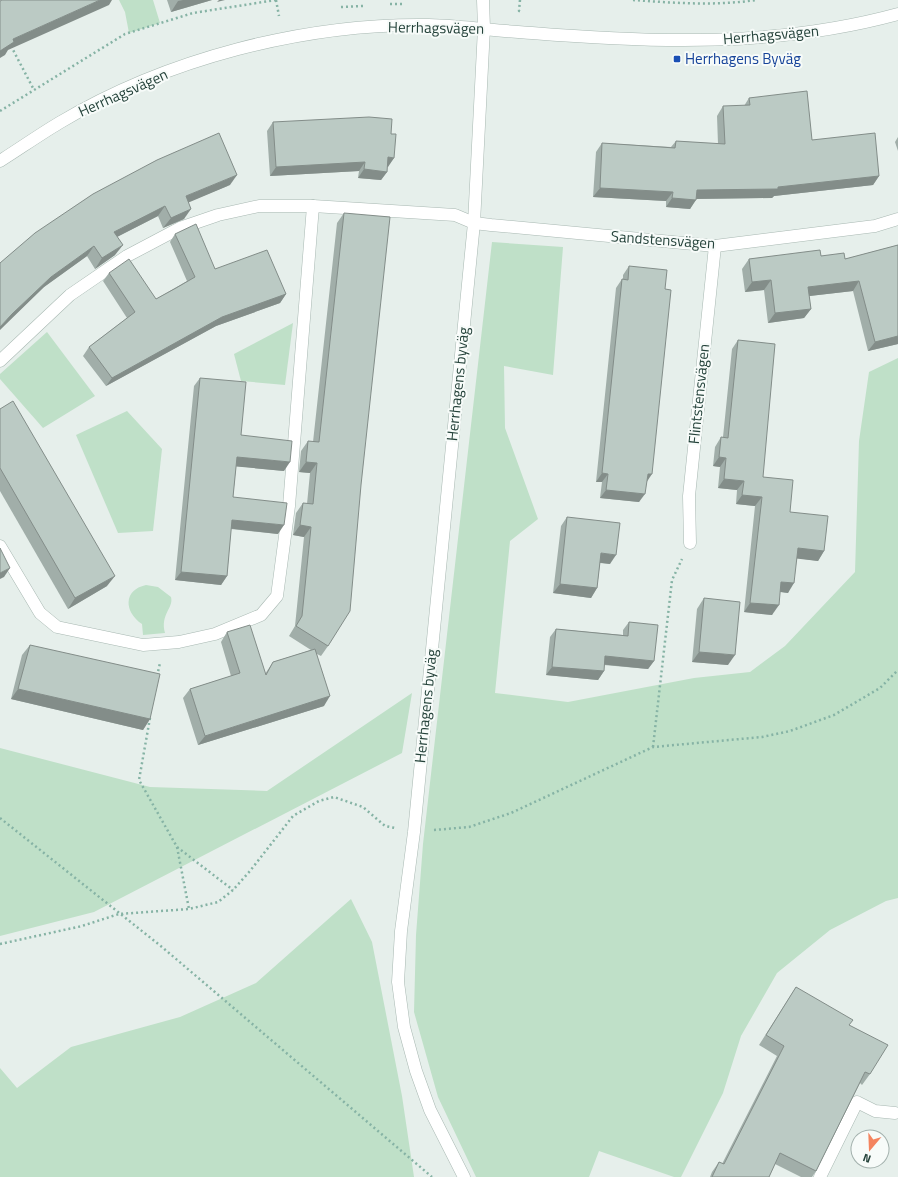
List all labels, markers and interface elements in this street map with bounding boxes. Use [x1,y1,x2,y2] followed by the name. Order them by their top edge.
[388,15,484,40] street label: Herrhagsvägen
[722,19,820,50] street label: Herrhagsvägen
[685,47,801,70] place label: Herrhagens Byväg
[672,54,682,64] marker: Herrhagens Byväg
[74,62,171,123] street label: Herrhagsvägen
[610,224,716,255] street label: Sandstensvägen
[440,326,475,442] street label: Herrhagens byväg
[682,343,715,445] street label: Flintstensvägen
[408,648,443,764] street label: Herrhagens byväg
[850,1129,890,1169] north arrow
[861,1150,873,1167] text: N

